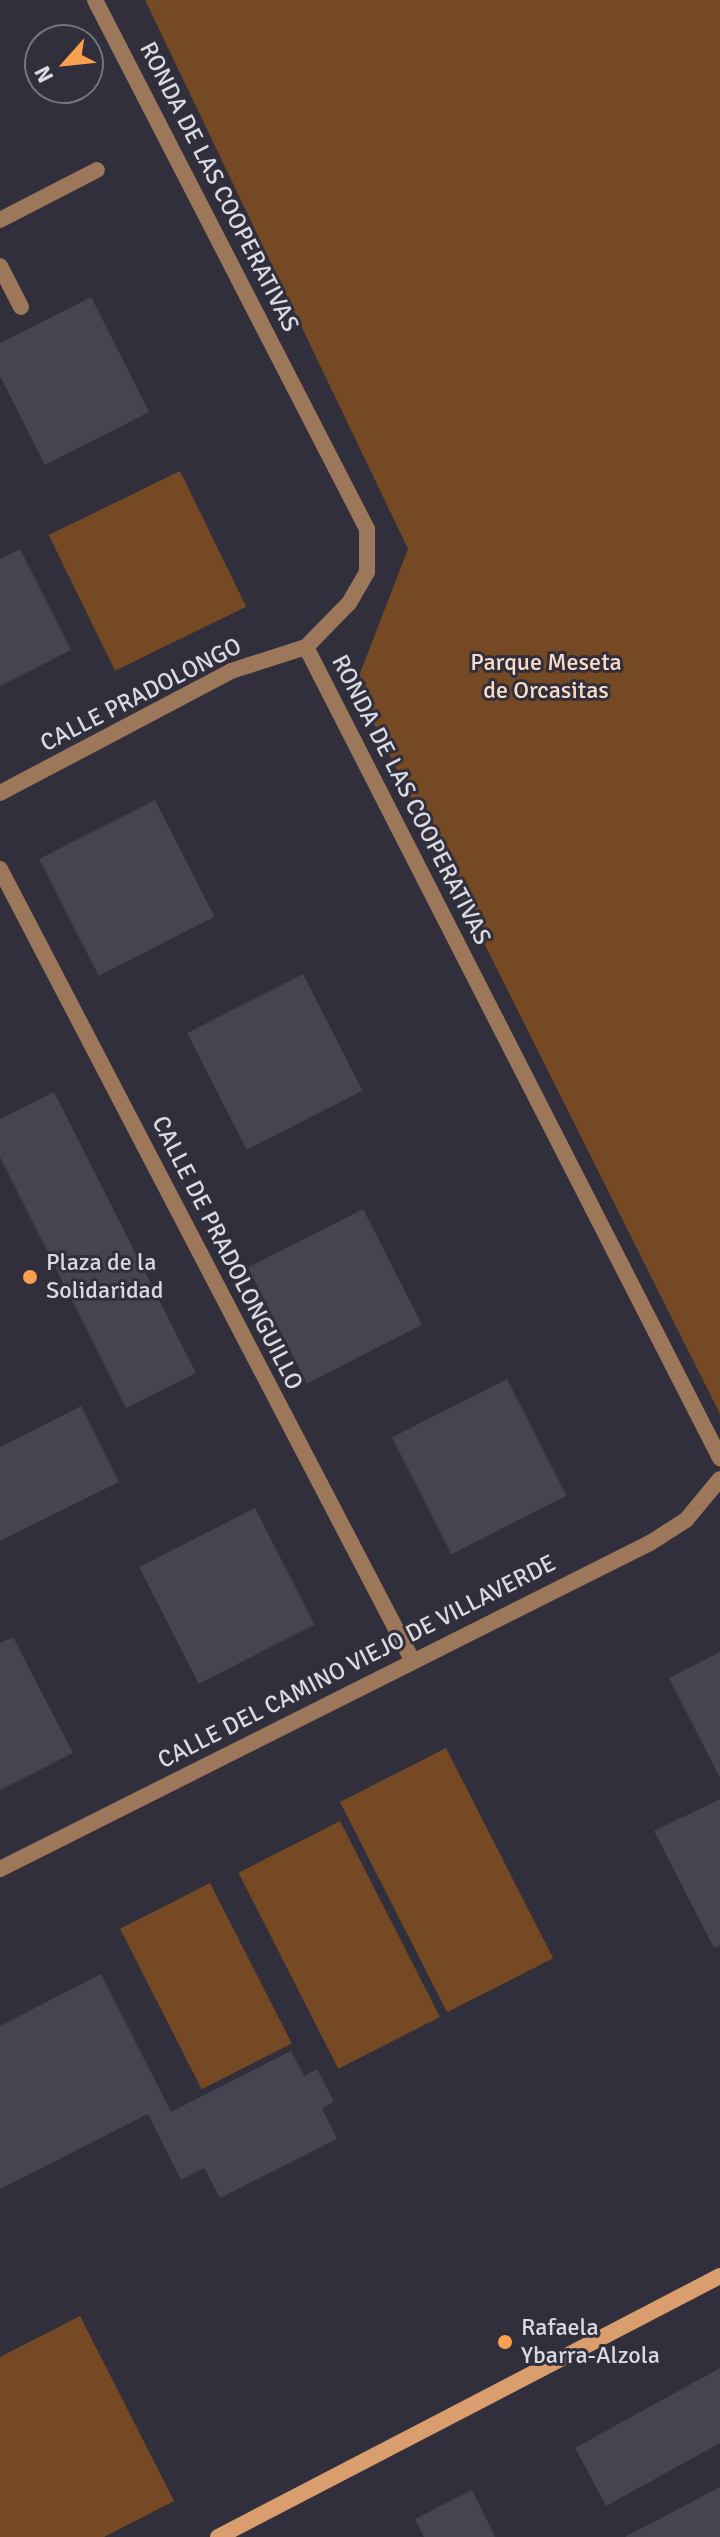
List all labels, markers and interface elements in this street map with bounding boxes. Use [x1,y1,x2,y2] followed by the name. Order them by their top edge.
[24,24,104,104] north arrow
[133,37,305,337] street label: RONDA DE LAS COOPERATIVAS
[28,61,59,87] text: N
[36,632,246,758] street label: CALLE PRADOLONGO
[470,649,622,705] park label: Parque Meseta de Orcasitas
[325,650,497,950] street label: RONDA DE LAS COOPERATIVAS
[145,1111,309,1395] street label: CALLE DE PRADOLONGUILLO
[46,1249,163,1305] place label: Plaza de la Solidaridad
[21,1268,39,1286] marker: Plaza de la Solidaridad
[153,1549,561,1775] street label: CALLE DEL CAMINO VIEJO DE VILLAVERDE
[521,2314,660,2370] place label: Rafaela Ybarra-Alzola
[496,2333,514,2351] marker: Rafaela Ybarra-Alzola

